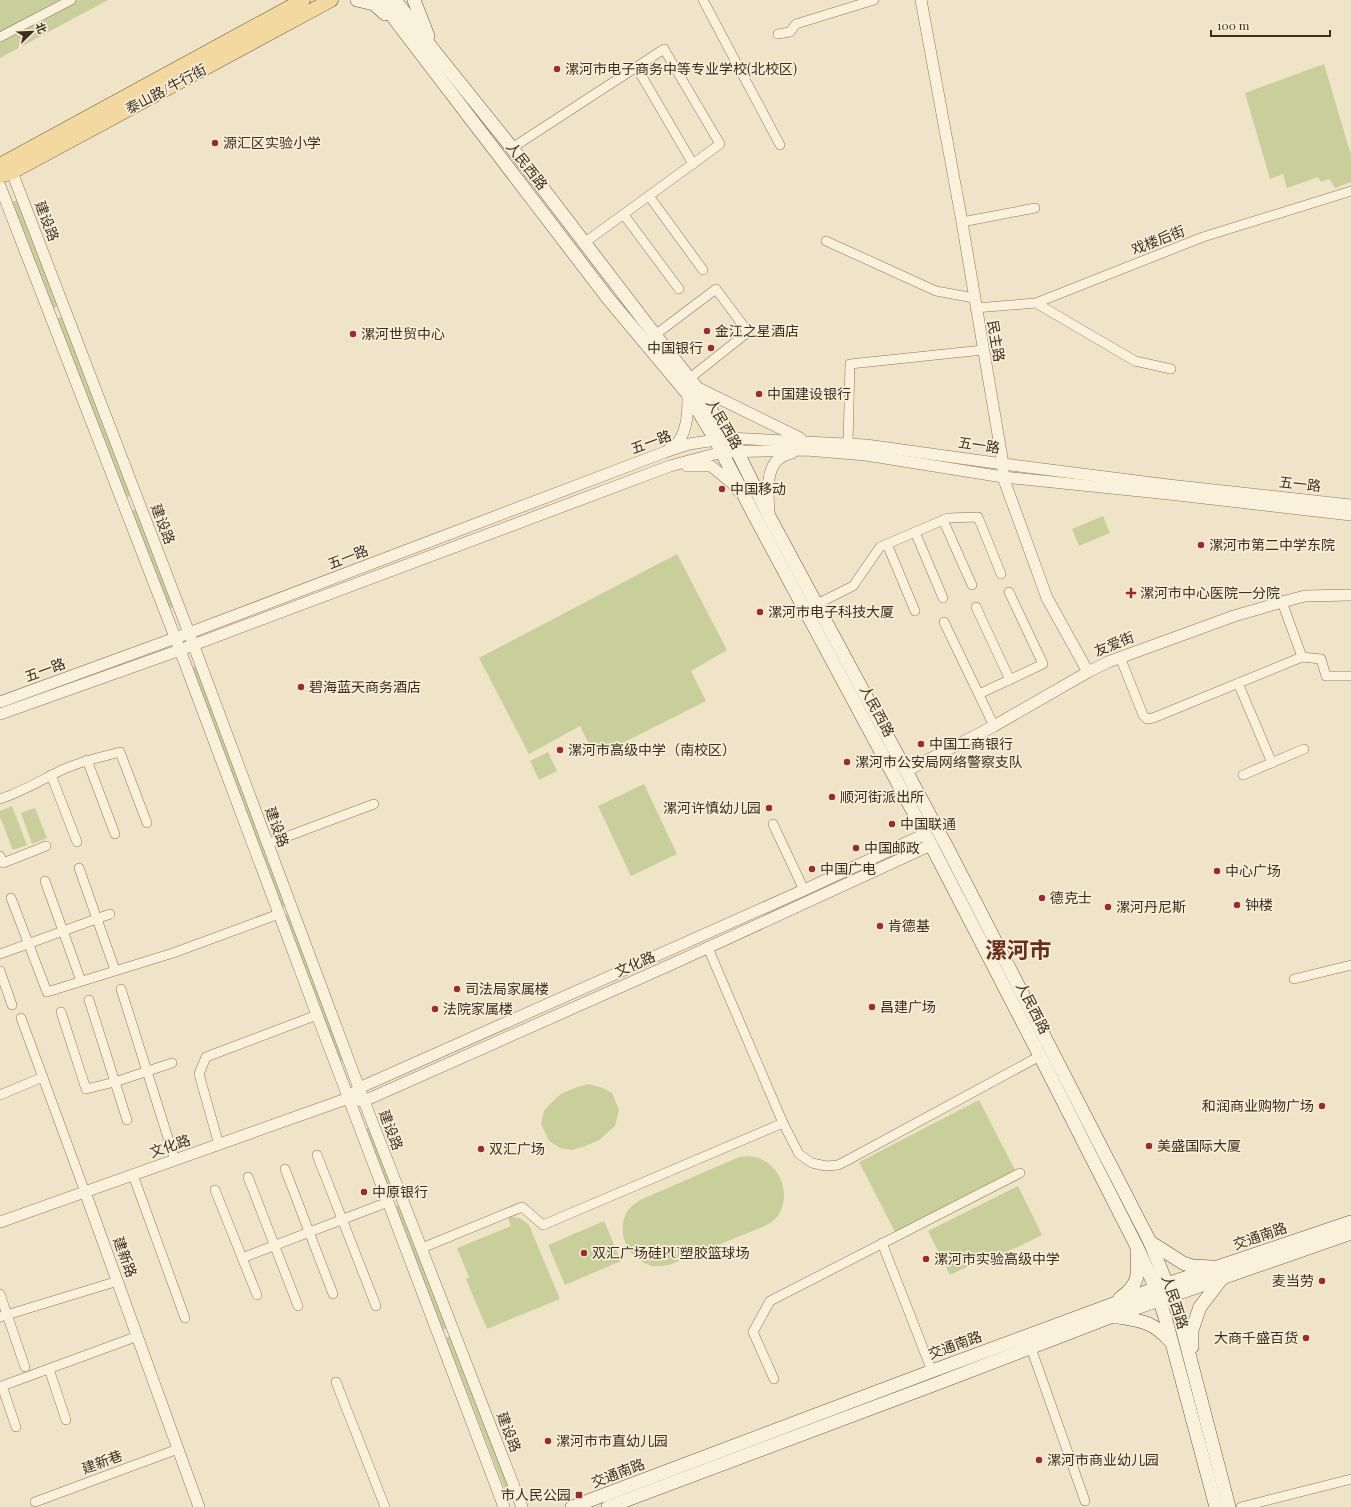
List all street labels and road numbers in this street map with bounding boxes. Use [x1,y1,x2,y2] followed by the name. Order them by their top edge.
[122,59,210,118] street label: 泰山路/牛行街
[503,138,552,194] street label: 人民西路
[31,198,64,244] street label: 建设路
[1128,221,1187,258] street label: 戏楼后街
[983,319,1009,363] street label: 民主路
[702,395,747,453] street label: 人民西路
[628,425,674,458] street label: 五一路
[957,432,1001,457] street label: 五一路
[1278,472,1322,495] street label: 五一路
[147,501,180,547] street label: 建设路
[325,540,371,573] street label: 五一路
[1091,627,1137,660] street label: 友爱街
[22,653,68,686] street label: 五一路
[856,682,899,740] street label: 人民西路
[261,804,294,850] street label: 建设路
[612,946,658,981] street label: 文化路
[1012,979,1055,1037] street label: 人民西路
[375,1107,408,1153] street label: 建设路
[147,1130,193,1161] street label: 文化路
[1230,1217,1289,1254] street label: 交通南路
[109,1234,142,1280] street label: 建新路
[1158,1272,1193,1331] street label: 人民西路
[925,1326,984,1363] street label: 交通南路
[493,1409,526,1455] street label: 建设路
[79,1445,125,1478] street label: 建新巷
[588,1454,647,1491] street label: 交通南路

